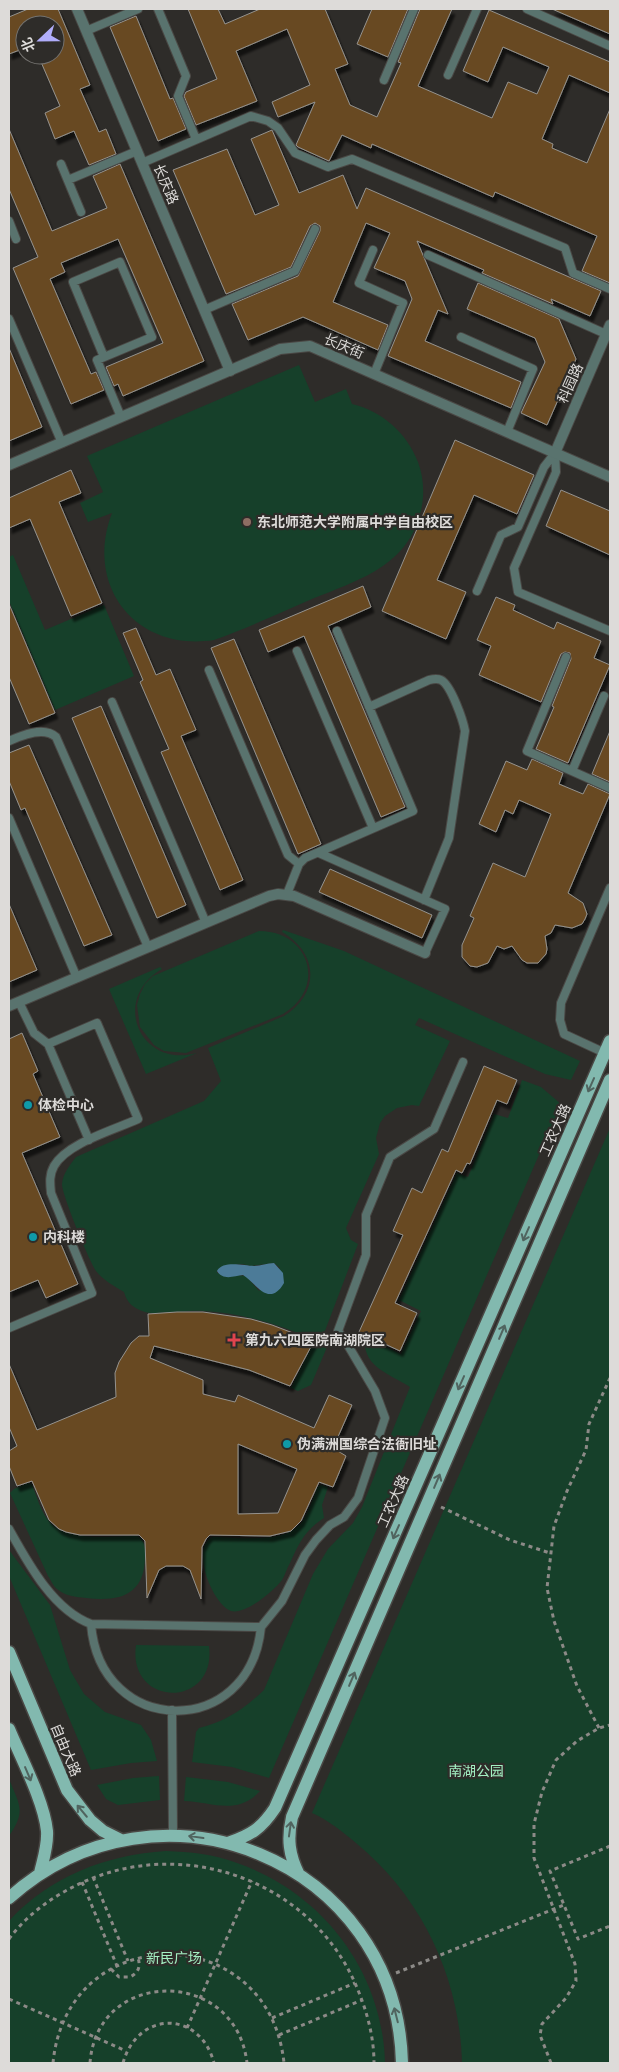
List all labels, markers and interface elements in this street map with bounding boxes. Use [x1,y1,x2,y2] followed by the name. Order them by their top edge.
[15,15,65,65] north arrow
[17,35,39,55] text: 北
[150,161,182,207] street label: 长庆路
[321,330,367,362] street label: 长庆街
[553,360,587,406] street label: 科园路
[257,513,453,531] place label: 东北师范大学附属中学自由校区
[241,516,253,528] marker: 东北师范大学附属中学自由校区
[585,1077,595,1092] one-way arrow
[38,1096,94,1114] place label: 体检中心
[22,1099,34,1111] marker: 体检中心
[535,1101,575,1159] street label: 工农大路
[520,1226,530,1241] one-way arrow
[43,1228,85,1246] place label: 内科楼
[27,1231,39,1243] marker: 内科楼
[497,1325,507,1340] one-way arrow
[245,1331,385,1349] place label: 第九六四医院南湖院区
[227,1333,241,1347] marker: 第九六四医院南湖院区
[455,1375,465,1390] one-way arrow
[297,1435,437,1453] place label: 伪满洲国综合法衙旧址
[281,1438,293,1450] marker: 伪满洲国综合法衙旧址
[373,1472,413,1530] street label: 工农大路
[433,1474,443,1489] one-way arrow
[390,1524,400,1539] one-way arrow
[347,1672,357,1687] one-way arrow
[47,1721,85,1779] street label: 自由大路
[448,1762,504,1780] park label: 南湖公园
[23,1766,33,1781] one-way arrow
[76,1805,88,1818] one-way arrow
[285,1821,295,1837] one-way arrow
[189,1832,205,1842] one-way arrow
[146,1949,202,1967] park label: 新民广场
[391,2008,400,2024] one-way arrow

